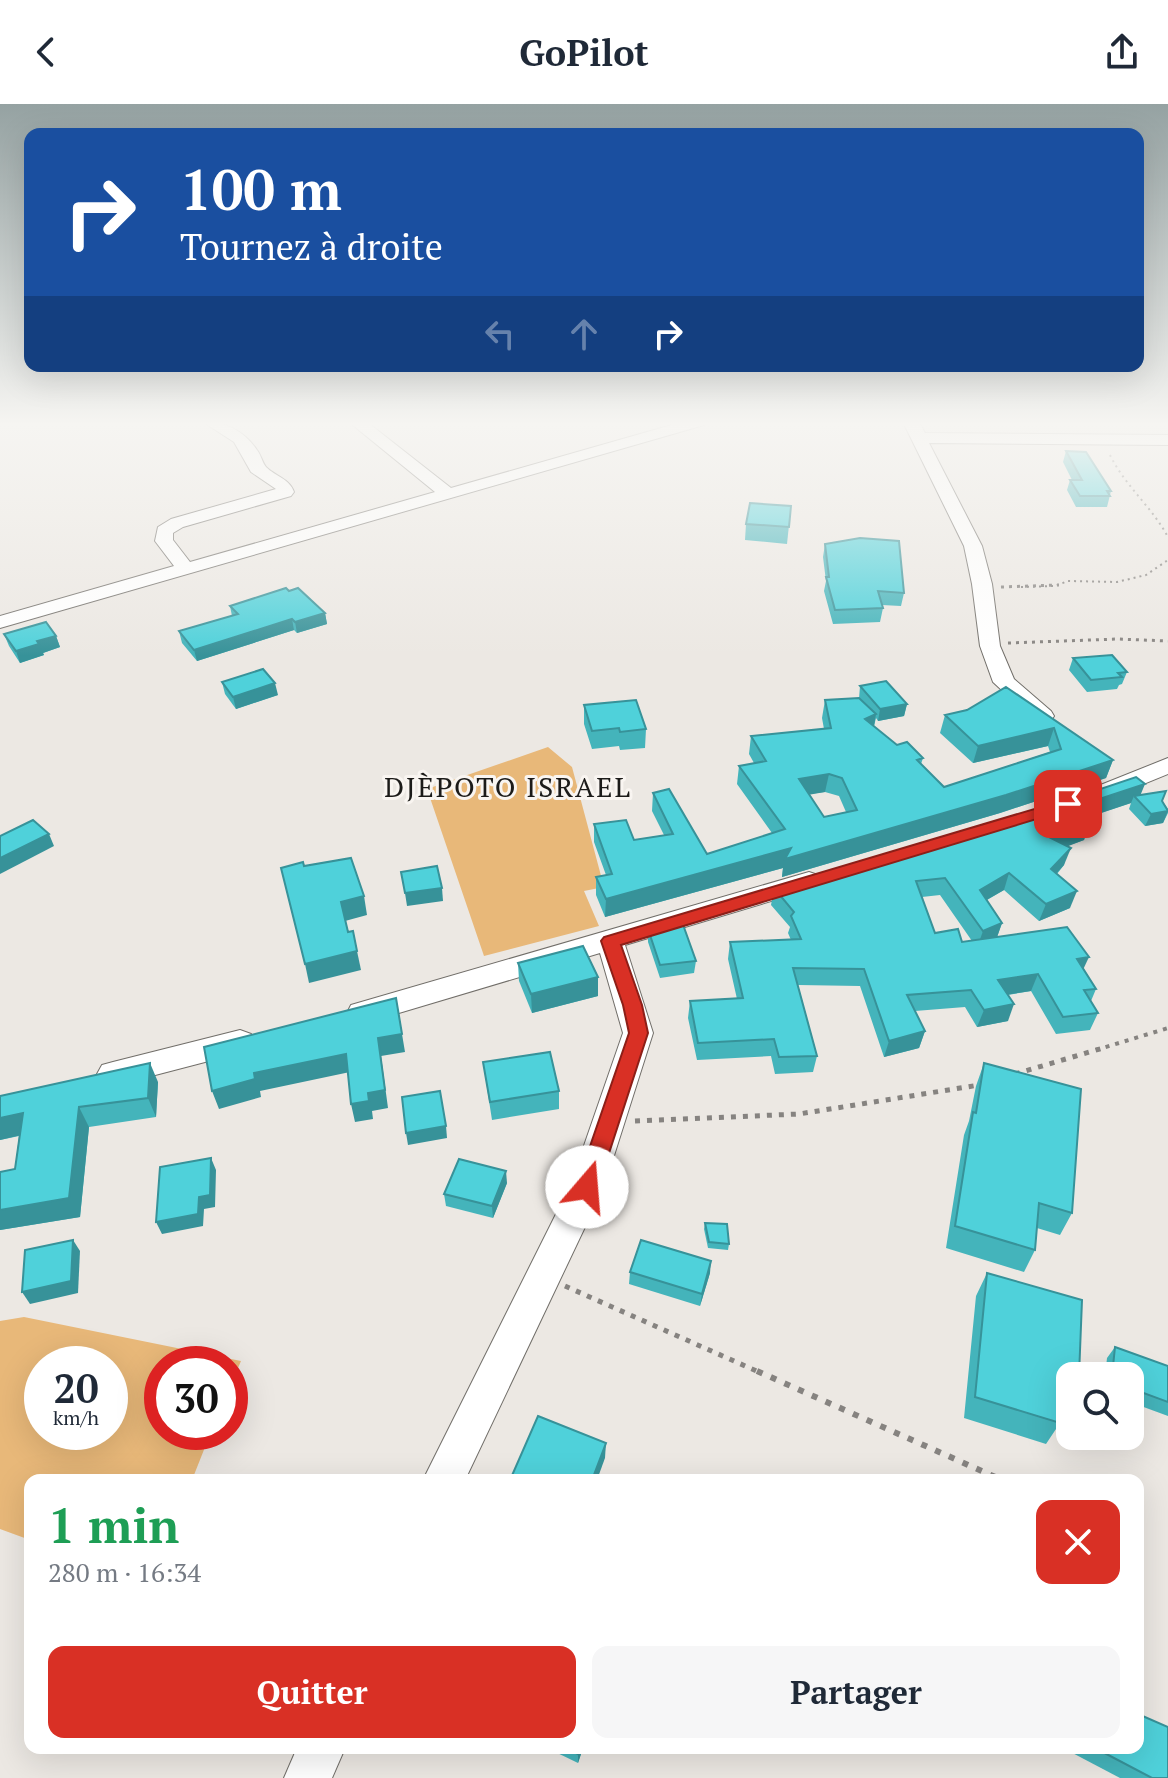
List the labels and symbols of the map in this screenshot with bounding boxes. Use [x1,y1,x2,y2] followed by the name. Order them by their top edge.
[384,768,632,805] district label: DJÈPOTO ISRAEL
[1034,770,1102,838] pin
[545,1145,629,1229] position arrow
[144,1346,248,1450] speed limit sign: 30

